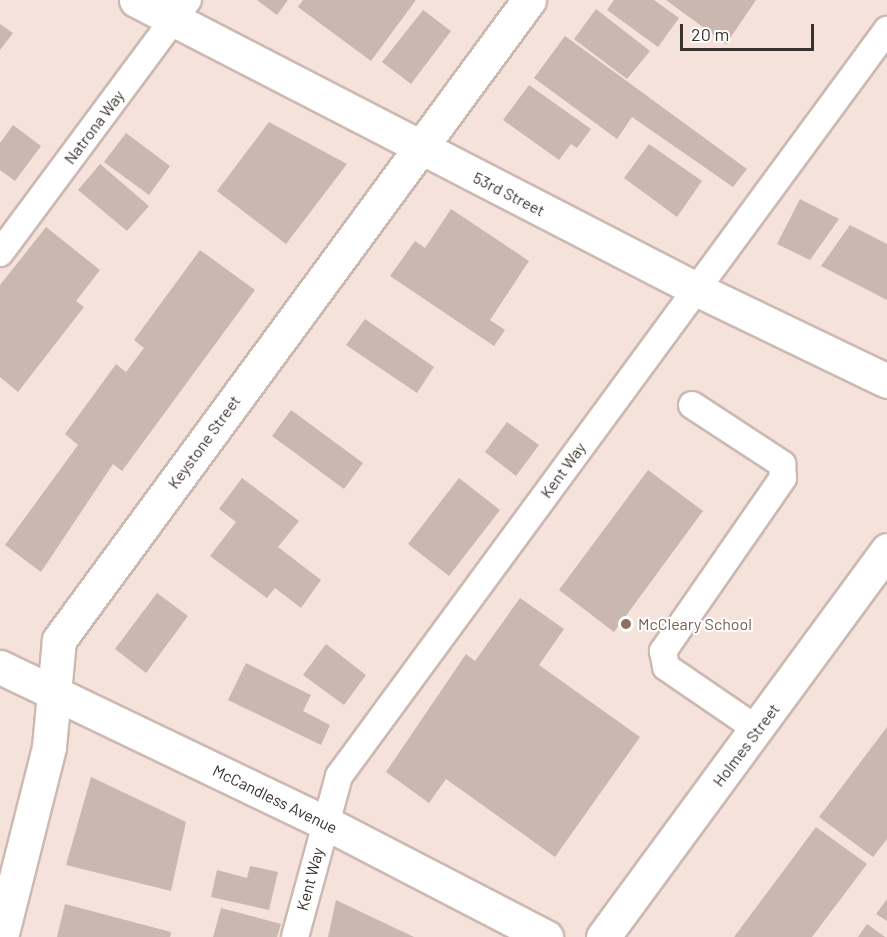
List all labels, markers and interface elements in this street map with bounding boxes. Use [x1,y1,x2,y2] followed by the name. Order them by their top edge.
[683,12,816,50] scale bar
[691,23,729,45] text: 20 m
[60,86,128,168] street label: Natrona Way
[470,168,548,220] street label: 53rd Street
[164,392,244,492] street label: Keystone Street
[536,438,590,502] street label: Kent Way
[638,614,752,634] place label: McCleary School
[619,617,633,631] marker: McCleary School
[709,700,783,790] street label: Holmes Street
[210,761,340,837] street label: McCandless Avenue
[292,845,328,913] street label: Kent Way

